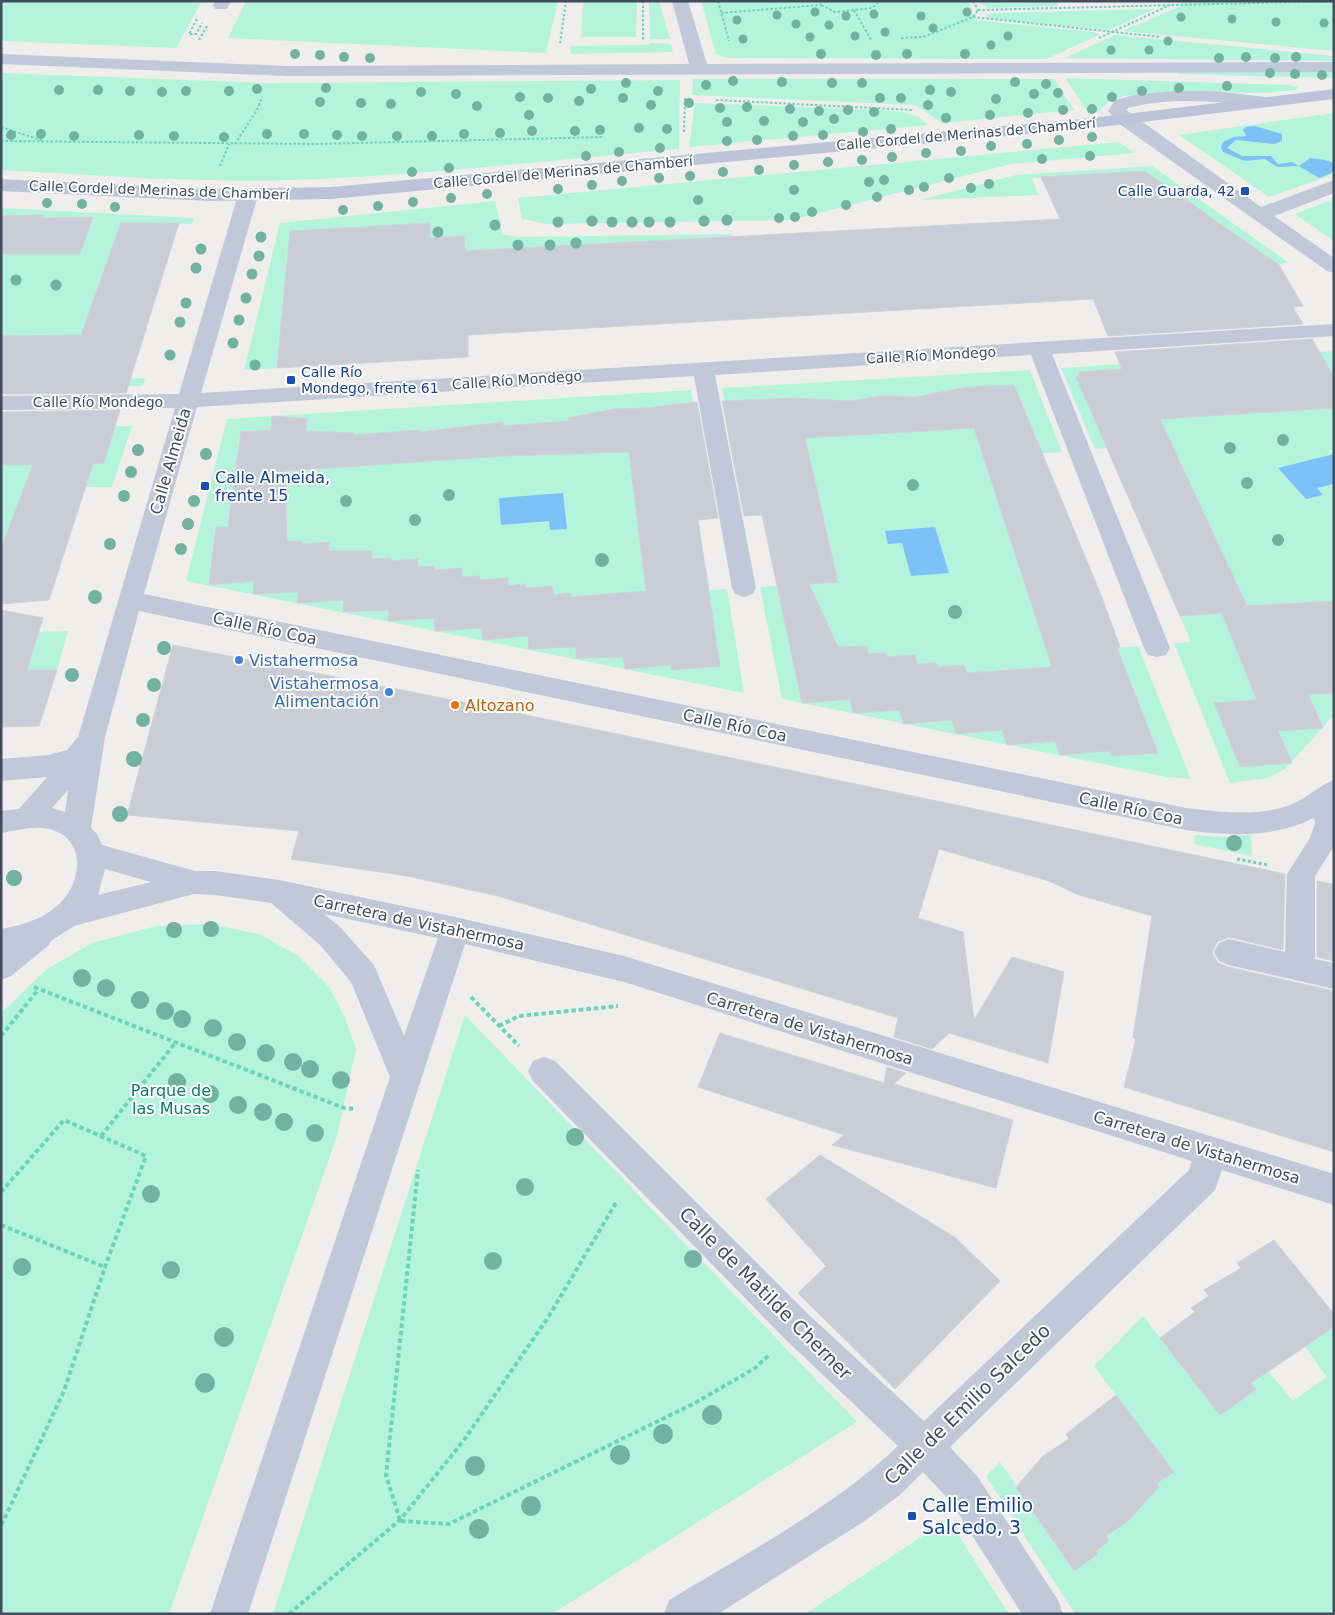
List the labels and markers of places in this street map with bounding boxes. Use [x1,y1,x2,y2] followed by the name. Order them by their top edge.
[1118,183,1235,199] place label: Calle Guarda, 42
[1239,185,1251,197] marker: Calle Guarda, 42
[301,364,439,396] place label: Calle Río Mondego, frente 61
[285,374,297,386] marker: Calle Río Mondego, frente 61
[215,468,330,505] place label: Calle Almeida, frente 15
[199,480,211,492] marker: Calle Almeida, frente 15
[249,651,358,670] place label: Vistahermosa
[233,654,245,666] marker: Vistahermosa
[270,674,379,711] place label: Vistahermosa Alimentación
[383,686,395,698] marker: Vistahermosa Alimentación
[465,696,535,715] place label: Altozano
[449,699,461,711] marker: Altozano
[922,1494,1033,1538] place label: Calle Emilio Salcedo, 3
[906,1510,918,1522] marker: Calle Emilio Salcedo, 3

